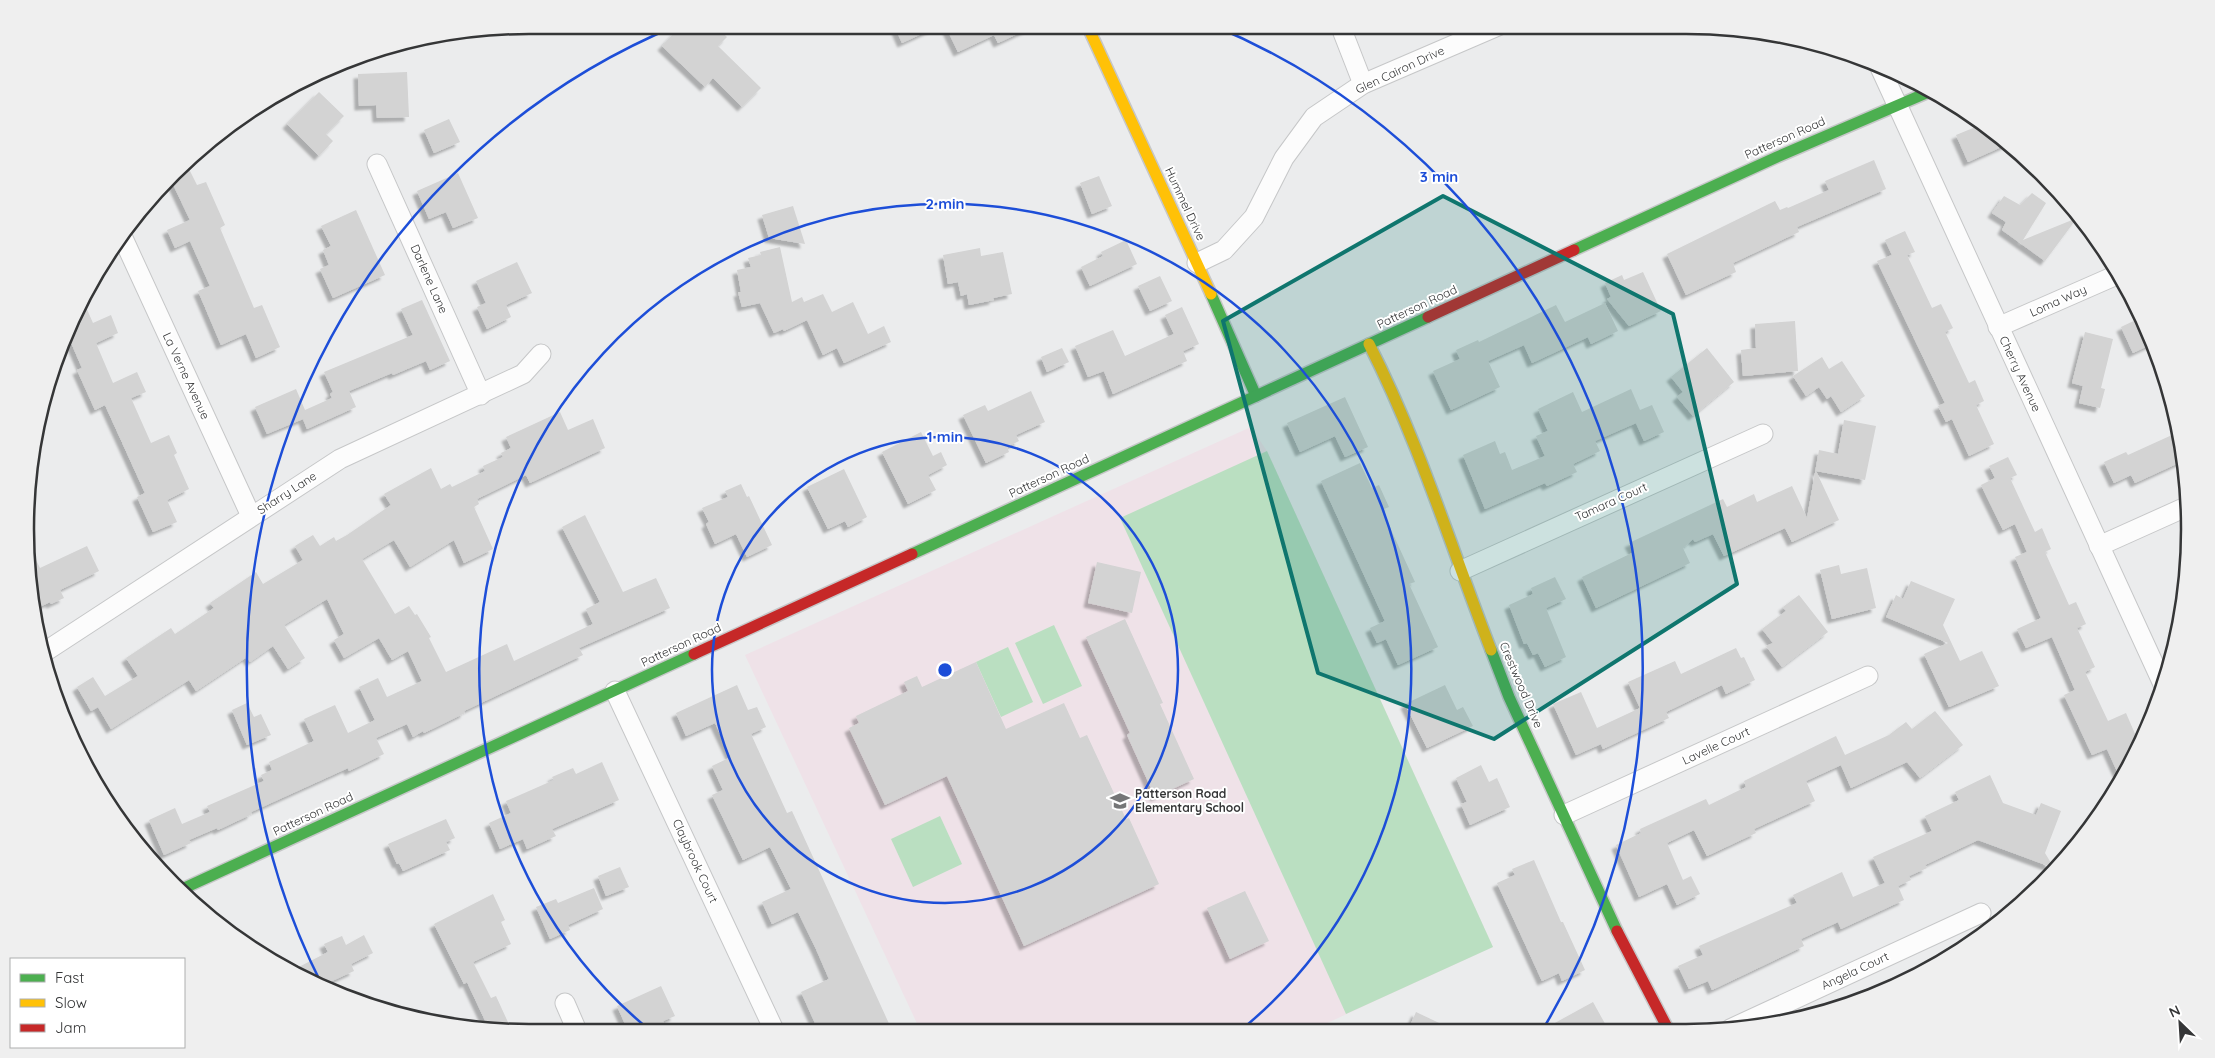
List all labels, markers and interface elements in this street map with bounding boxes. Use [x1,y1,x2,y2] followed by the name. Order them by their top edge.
[1353,42,1447,97] street label: Glen Cairon Drive
[1742,113,1827,162] street label: Patterson Road
[1162,165,1209,243] street label: Hummel Drive
[1420,167,1458,186] text: 3 min
[925,194,965,213] text: 2 min
[407,242,452,316] street label: Darlene Lane
[1374,281,1459,332] street label: Patterson Road
[2027,281,2089,320] street label: Loma Way
[160,330,213,422] street label: La Verne Avenue
[1996,334,2045,414] street label: Cherry Avenue
[927,427,963,446] text: 1 min
[1006,450,1091,501] street label: Patterson Road
[254,468,319,517] street label: Sharry Lane
[1572,479,1649,524] street label: Tamara Court
[638,619,723,670] street label: Patterson Road
[1497,639,1546,730] street label: Crestwood Drive
[936,661,954,679] centre of rings
[1680,723,1752,768] street label: Lavelle Court
[1135,786,1244,815] place label: Patterson Road Elementary School
[270,788,355,839] street label: Patterson Road
[1109,790,1131,812] school or university icon: Patterson Road Elementary School
[669,816,722,905] street label: Claybrook Court
[1819,948,1891,993] street label: Angela Court
[10,958,185,1048] legend
[55,968,84,987] text: Fast
[55,993,87,1012] text: Slow
[2155,998,2205,1048] north arrow
[2166,1001,2183,1022] text: N
[55,1018,86,1037] text: Jam

